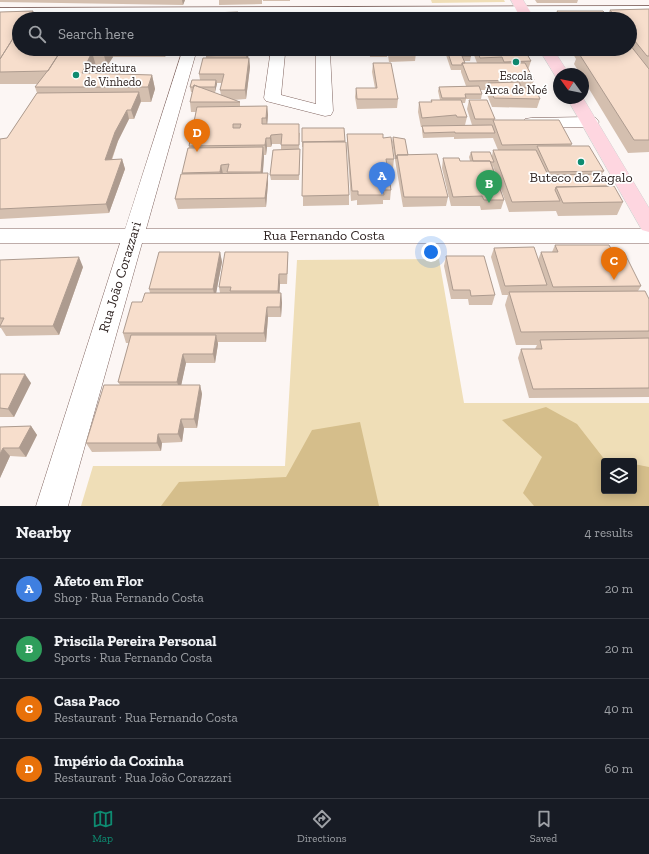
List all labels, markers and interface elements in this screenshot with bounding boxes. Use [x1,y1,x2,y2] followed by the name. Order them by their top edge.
[12,12,637,56] search box
[26,23,48,45] icon: search
[58,25,134,43] text: Search here
[511,57,521,67] marker: Escola Arca de Noé
[84,61,141,89] place label: Prefeitura de Vinhedo
[553,68,589,104] north arrow
[485,69,547,97] place label: Escola Arca de Noé
[71,70,81,80] marker: Prefeitura de Vinhedo
[184,119,210,152] pin: D
[576,157,586,167] marker: Buteco do Zagalo
[369,162,395,195] pin: A
[529,169,633,186] place label: Buteco do Zagalo
[476,170,502,203] pin: B
[95,219,145,334] street label: Rua João Corazzari
[263,227,385,244] street label: Rua Fernando Costa
[421,242,441,262] your location
[601,247,627,280] pin: C
[601,458,637,494] map controls
[601,458,637,494] button: layers
[16,522,71,542] text: Nearby
[585,525,633,540] text: 4 results
[54,572,144,590] text: Afeto em Flor
[25,581,33,596] text: A
[605,581,633,596] text: 20 m
[54,590,204,605] text: Shop · Rua Fernando Costa
[54,632,217,650] text: Priscila Pereira Personal
[25,641,33,656] text: B
[605,641,633,656] text: 20 m
[54,650,212,665] text: Sports · Rua Fernando Costa
[54,692,120,710] text: Casa Paco
[25,701,33,716] text: C
[604,701,633,716] text: 40 m
[54,710,238,725] text: Restaurant · Rua Fernando Costa
[54,752,184,770] text: Império da Coxinha
[24,761,34,776] text: D
[604,761,633,776] text: 60 m
[54,770,232,785] text: Restaurant · Rua João Corazzari
[92,808,114,845] tab: Map
[297,808,347,845] tab: Directions
[530,808,557,845] tab: Saved

